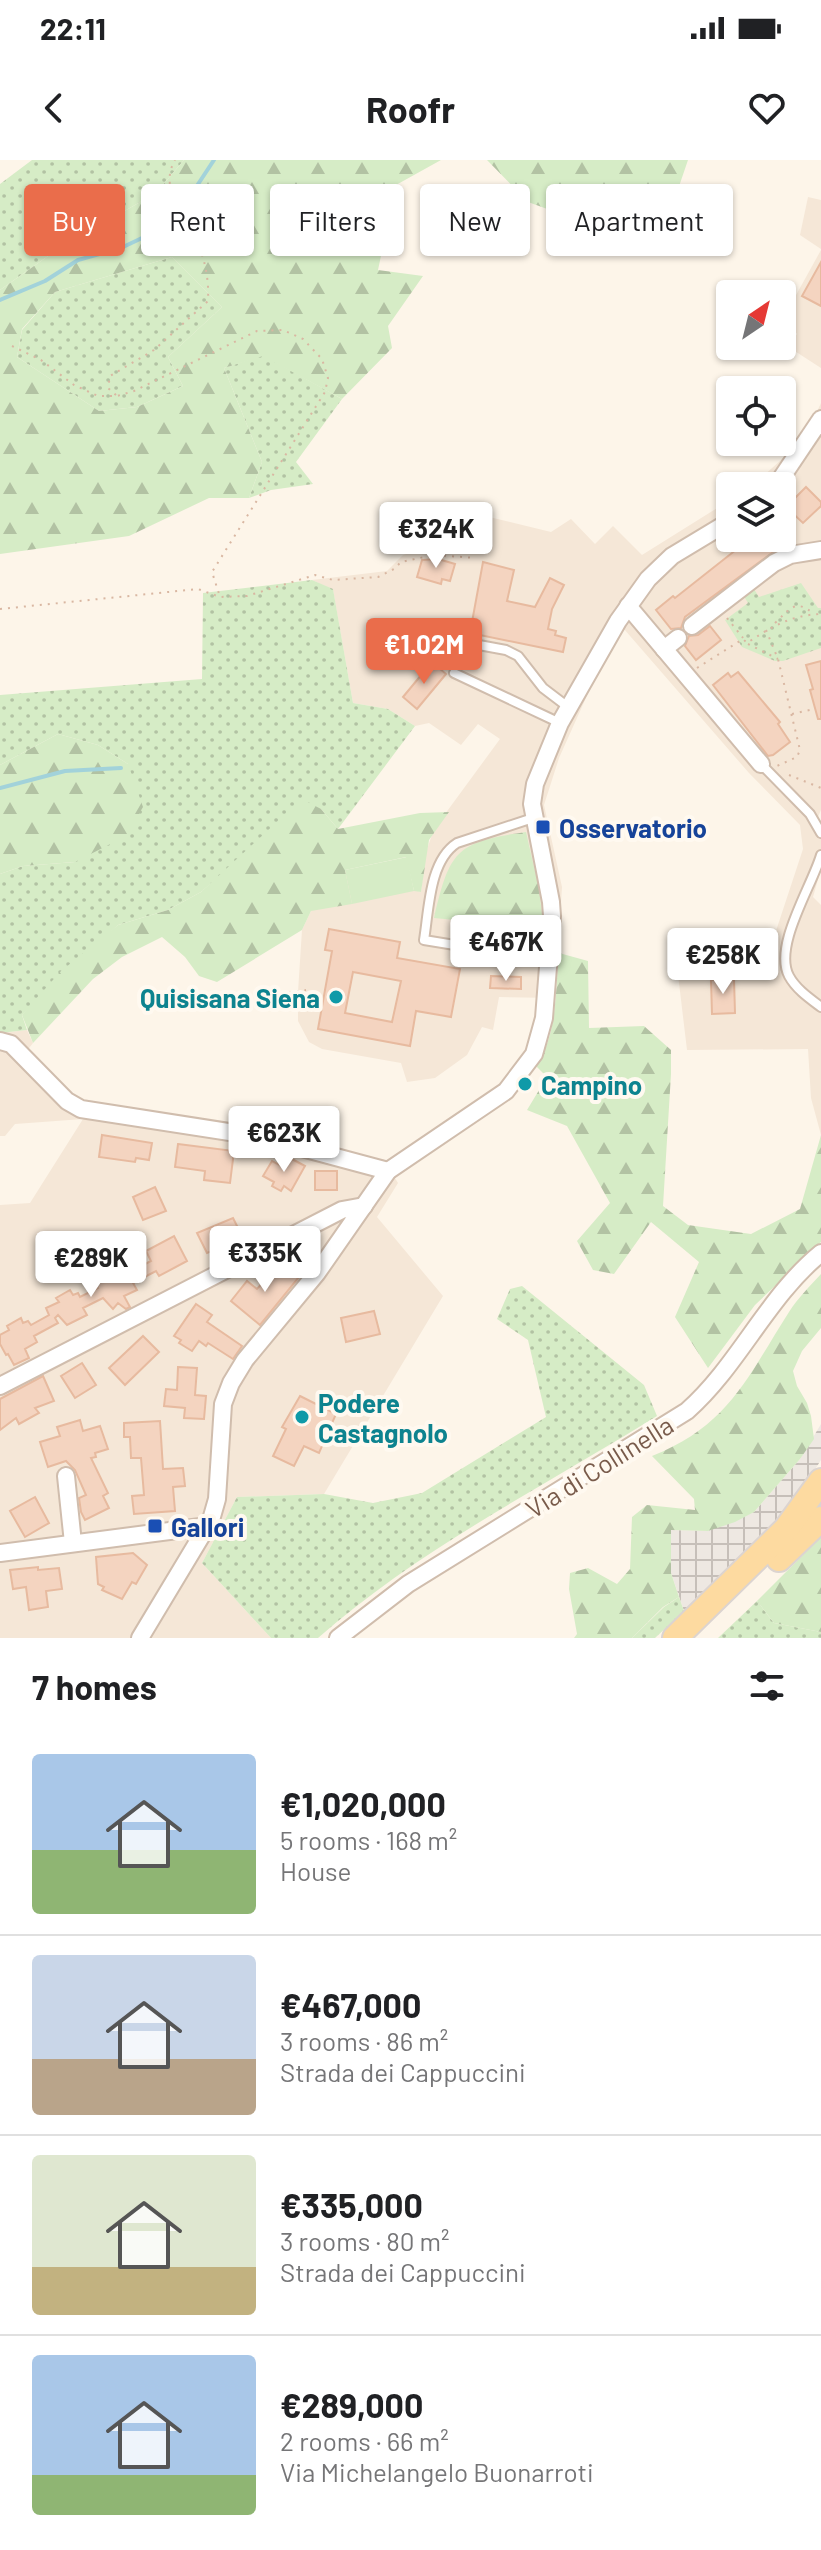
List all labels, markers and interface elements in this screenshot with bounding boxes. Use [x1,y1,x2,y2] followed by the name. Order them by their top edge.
[40,10,106,46] text: 22:11
[32,86,76,130] icon: back
[745,86,789,130] icon: heart
[366,87,455,130] text: Roofr
[24,184,125,256] chip: Buy
[141,184,254,256] chip: Rent
[270,184,404,256] chip: Filters
[420,184,530,256] chip: New
[546,184,733,256] chip: Apartment
[716,280,796,360] north arrow
[716,280,796,552] map controls
[716,376,796,456] button: locate
[716,472,796,552] button: layers
[380,502,492,570] pin: €324K
[397,512,475,543] text: €324K
[359,618,489,686] pin: €1.02M
[384,628,464,659] text: €1.02M
[559,812,707,843] place label: Osservatorio
[534,818,552,836] marker: Osservatorio
[450,915,562,983] pin: €467K
[468,925,544,956] text: €467K
[667,928,779,996] pin: €258K
[685,938,761,969] text: €258K
[140,982,320,1013] place label: Quisisana Siena
[327,988,345,1006] marker: Quisisana Siena
[541,1069,642,1100] place label: Campino
[516,1075,534,1093] marker: Campino
[228,1106,340,1174] pin: €623K
[247,1116,321,1147] text: €623K
[209,1226,321,1294] pin: €335K
[35,1231,147,1299] pin: €289K
[228,1236,302,1267] text: €335K
[53,1241,129,1272] text: €289K
[318,1387,448,1448] place label: Podere Castagnolo
[293,1408,311,1426] marker: Podere Castagnolo
[520,1408,678,1524] street label: Via di Collinella
[171,1511,244,1542] place label: Gallori
[146,1517,164,1535] marker: Gallori
[745,1664,789,1708] icon: filters
[32,1666,157,1707] text: 7 homes
[280,1783,446,1824] text: €1,020,000
[96,1786,192,1882] icon: home
[280,1824,457,1855] text: 5 rooms · 168 m²
[280,1855,351,1886] text: House
[280,1984,421,2025] text: €467,000
[96,1987,192,2083] icon: home
[280,2025,448,2056] text: 3 rooms · 86 m²
[280,2056,526,2087] text: Strada dei Cappuccini
[280,2184,423,2225] text: €335,000
[96,2187,192,2283] icon: home
[280,2225,450,2256] text: 3 rooms · 80 m²
[280,2256,526,2287] text: Strada dei Cappuccini
[280,2384,423,2425] text: €289,000
[96,2387,192,2483] icon: home
[280,2425,449,2456] text: 2 rooms · 66 m²
[280,2456,594,2487] text: Via Michelangelo Buonarroti

